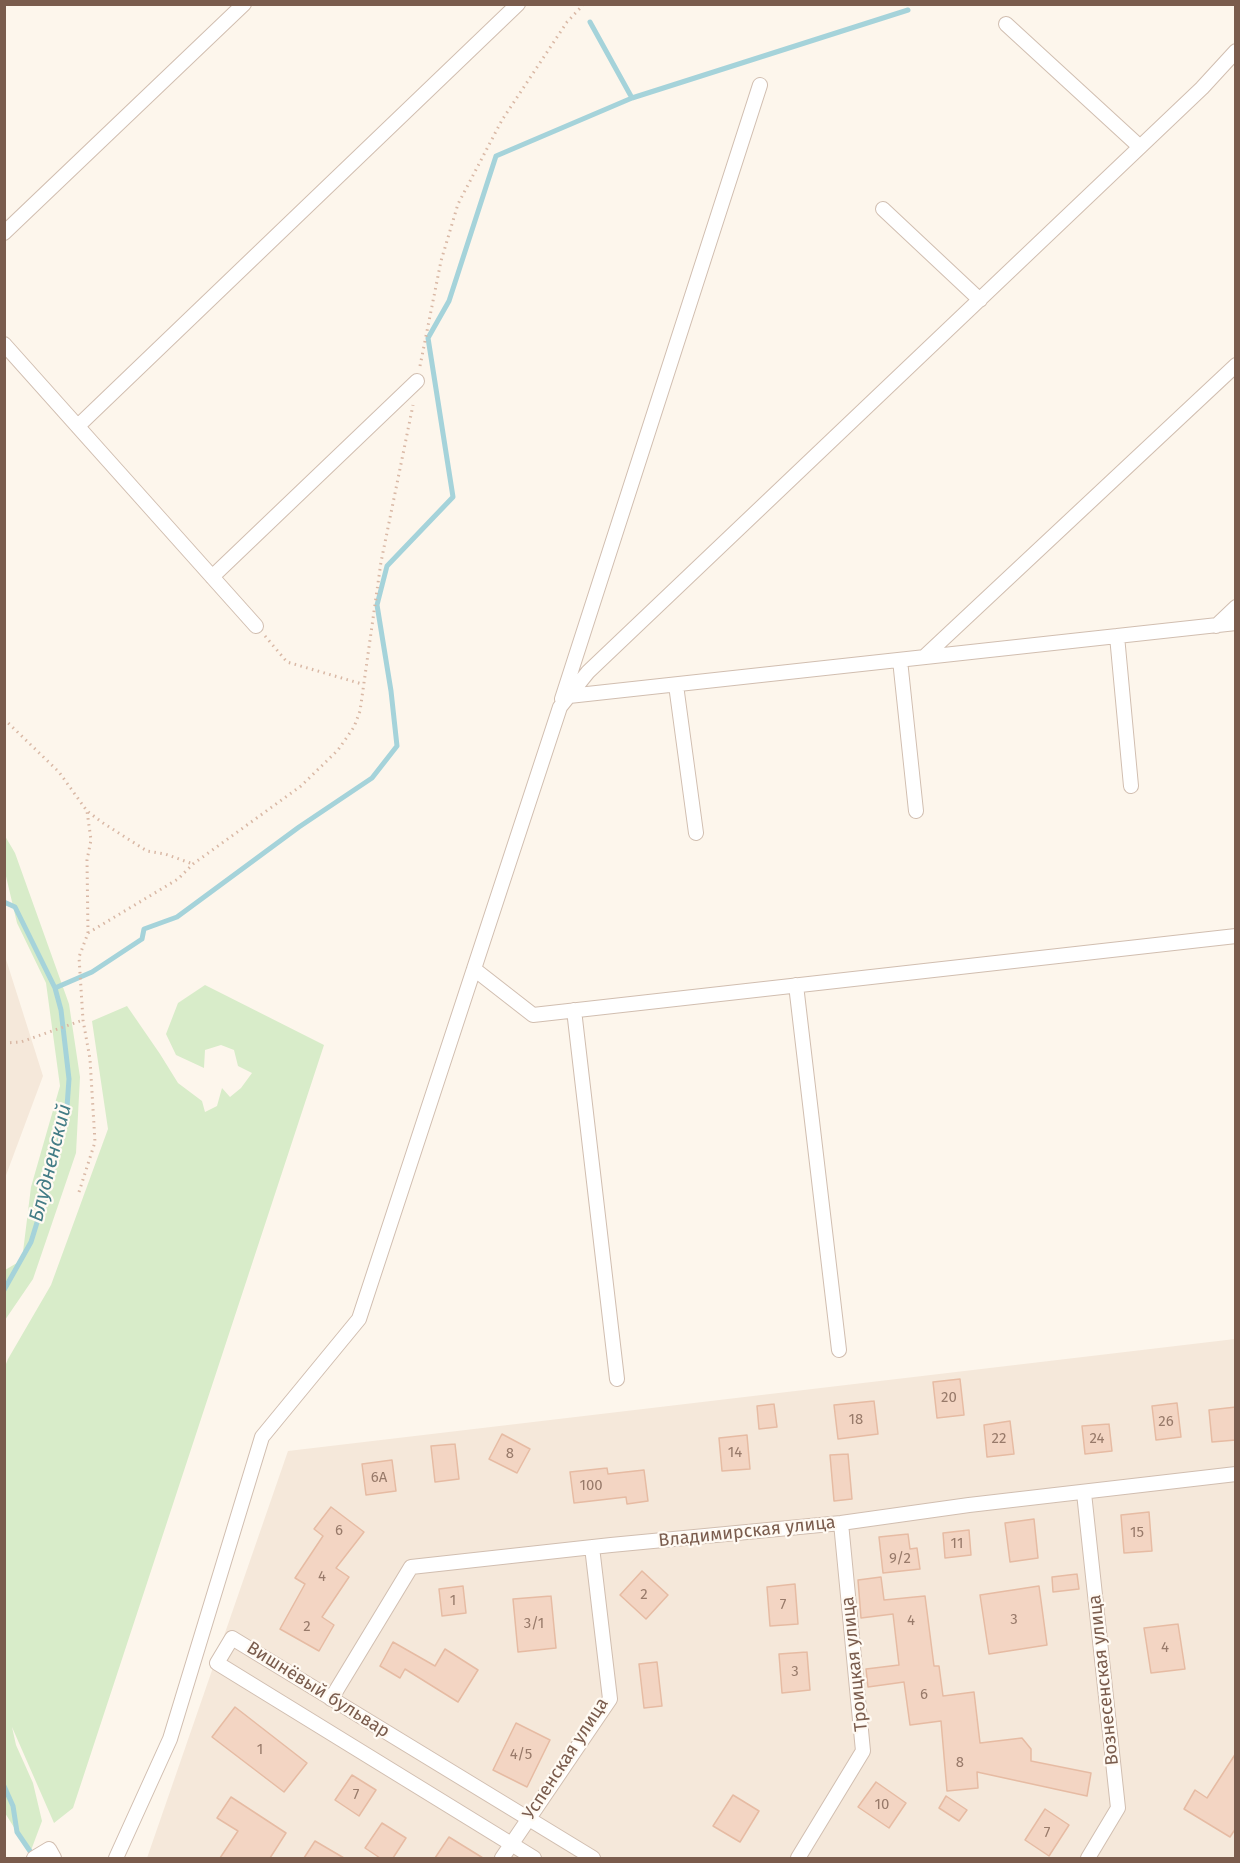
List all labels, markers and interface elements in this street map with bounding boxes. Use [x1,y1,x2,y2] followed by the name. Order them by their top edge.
[25,1102,77,1224] water label: Блудненский
[941,1389,957,1407] house number: 20
[849,1411,863,1429] house number: 18
[1158,1413,1174,1431] house number: 26
[992,1430,1006,1448] house number: 22
[1090,1430,1104,1448] house number: 24
[728,1444,742,1462] house number: 14
[506,1445,514,1463] house number: 8
[371,1469,387,1487] house number: 6А
[579,1477,603,1495] house number: 100
[657,1512,837,1552] street label: Владимирская улица
[335,1522,343,1540] house number: 6
[1130,1524,1144,1542] house number: 15
[951,1535,963,1553] house number: 11
[889,1550,911,1568] house number: 9/2
[318,1568,326,1586] house number: 4
[640,1586,648,1604] house number: 2
[450,1592,456,1610] house number: 1
[1084,1594,1124,1766] street label: Вознесенская улица
[837,1595,873,1733] street label: Троицкая улица
[780,1596,786,1614] house number: 7
[1010,1611,1018,1629] house number: 3
[907,1612,915,1630] house number: 4
[524,1615,544,1633] house number: 3/1
[303,1618,311,1636] house number: 2
[242,1637,394,1743] street label: Вишнёвый бульвар
[1161,1639,1169,1657] house number: 4
[791,1663,799,1681] house number: 3
[920,1686,928,1704] house number: 6
[519,1694,613,1824] street label: Успенская улица
[257,1741,263,1759] house number: 1
[510,1746,532,1764] house number: 4/5
[956,1754,964,1772] house number: 8
[353,1786,359,1804] house number: 7
[875,1796,889,1814] house number: 10
[1044,1824,1050,1842] house number: 7

